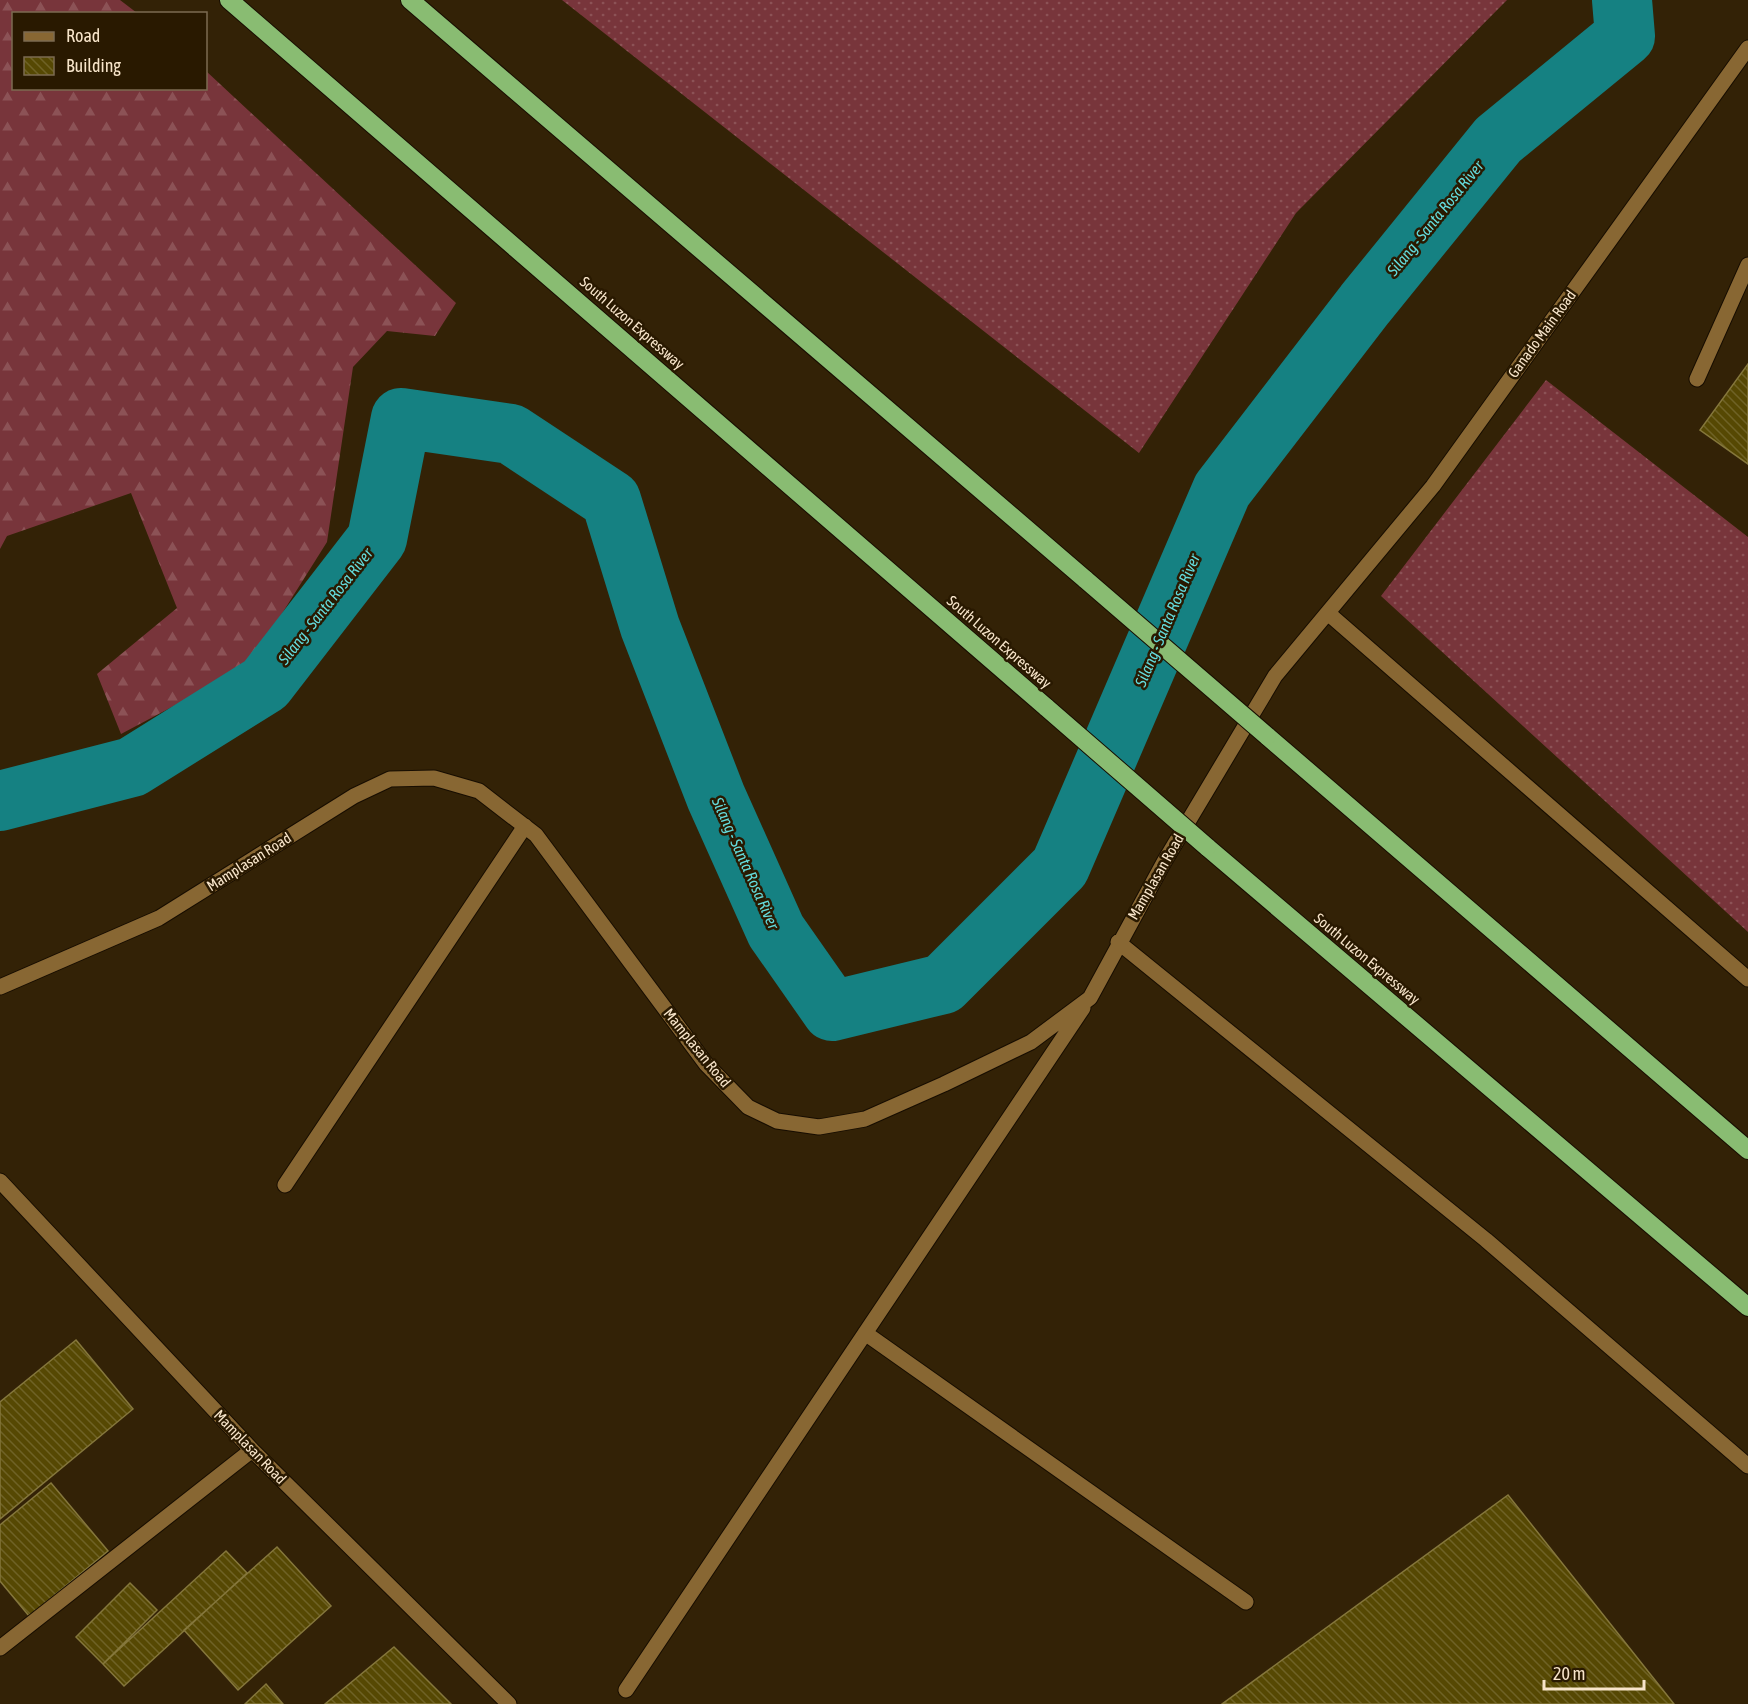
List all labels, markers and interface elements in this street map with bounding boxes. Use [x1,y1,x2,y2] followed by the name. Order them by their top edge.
[12,12,207,90] legend
[66,25,100,46] text: Road
[66,55,121,76] text: Building
[1383,156,1488,280] water label: Silang - Santa Rosa River
[577,273,688,372] street label: South Luzon Expressway
[1504,287,1579,381] street label: Ganado Main Road
[273,543,378,669] water label: Silang - Santa Rosa River
[1131,550,1205,690] water label: Silang - Santa Rosa River
[944,592,1055,691] street label: South Luzon Expressway
[707,793,784,933] water label: Silang - Santa Rosa River
[203,829,294,894] street label: Mamplasan Road
[1124,831,1187,923] street label: Mamplasan Road
[1311,910,1423,1008] street label: South Luzon Expressway
[661,1005,734,1090] street label: Mamplasan Road
[211,1406,290,1487] street label: Mamplasan Road
[1544,1653,1644,1691] scale bar
[1553,1663,1585,1684] text: 20 m

